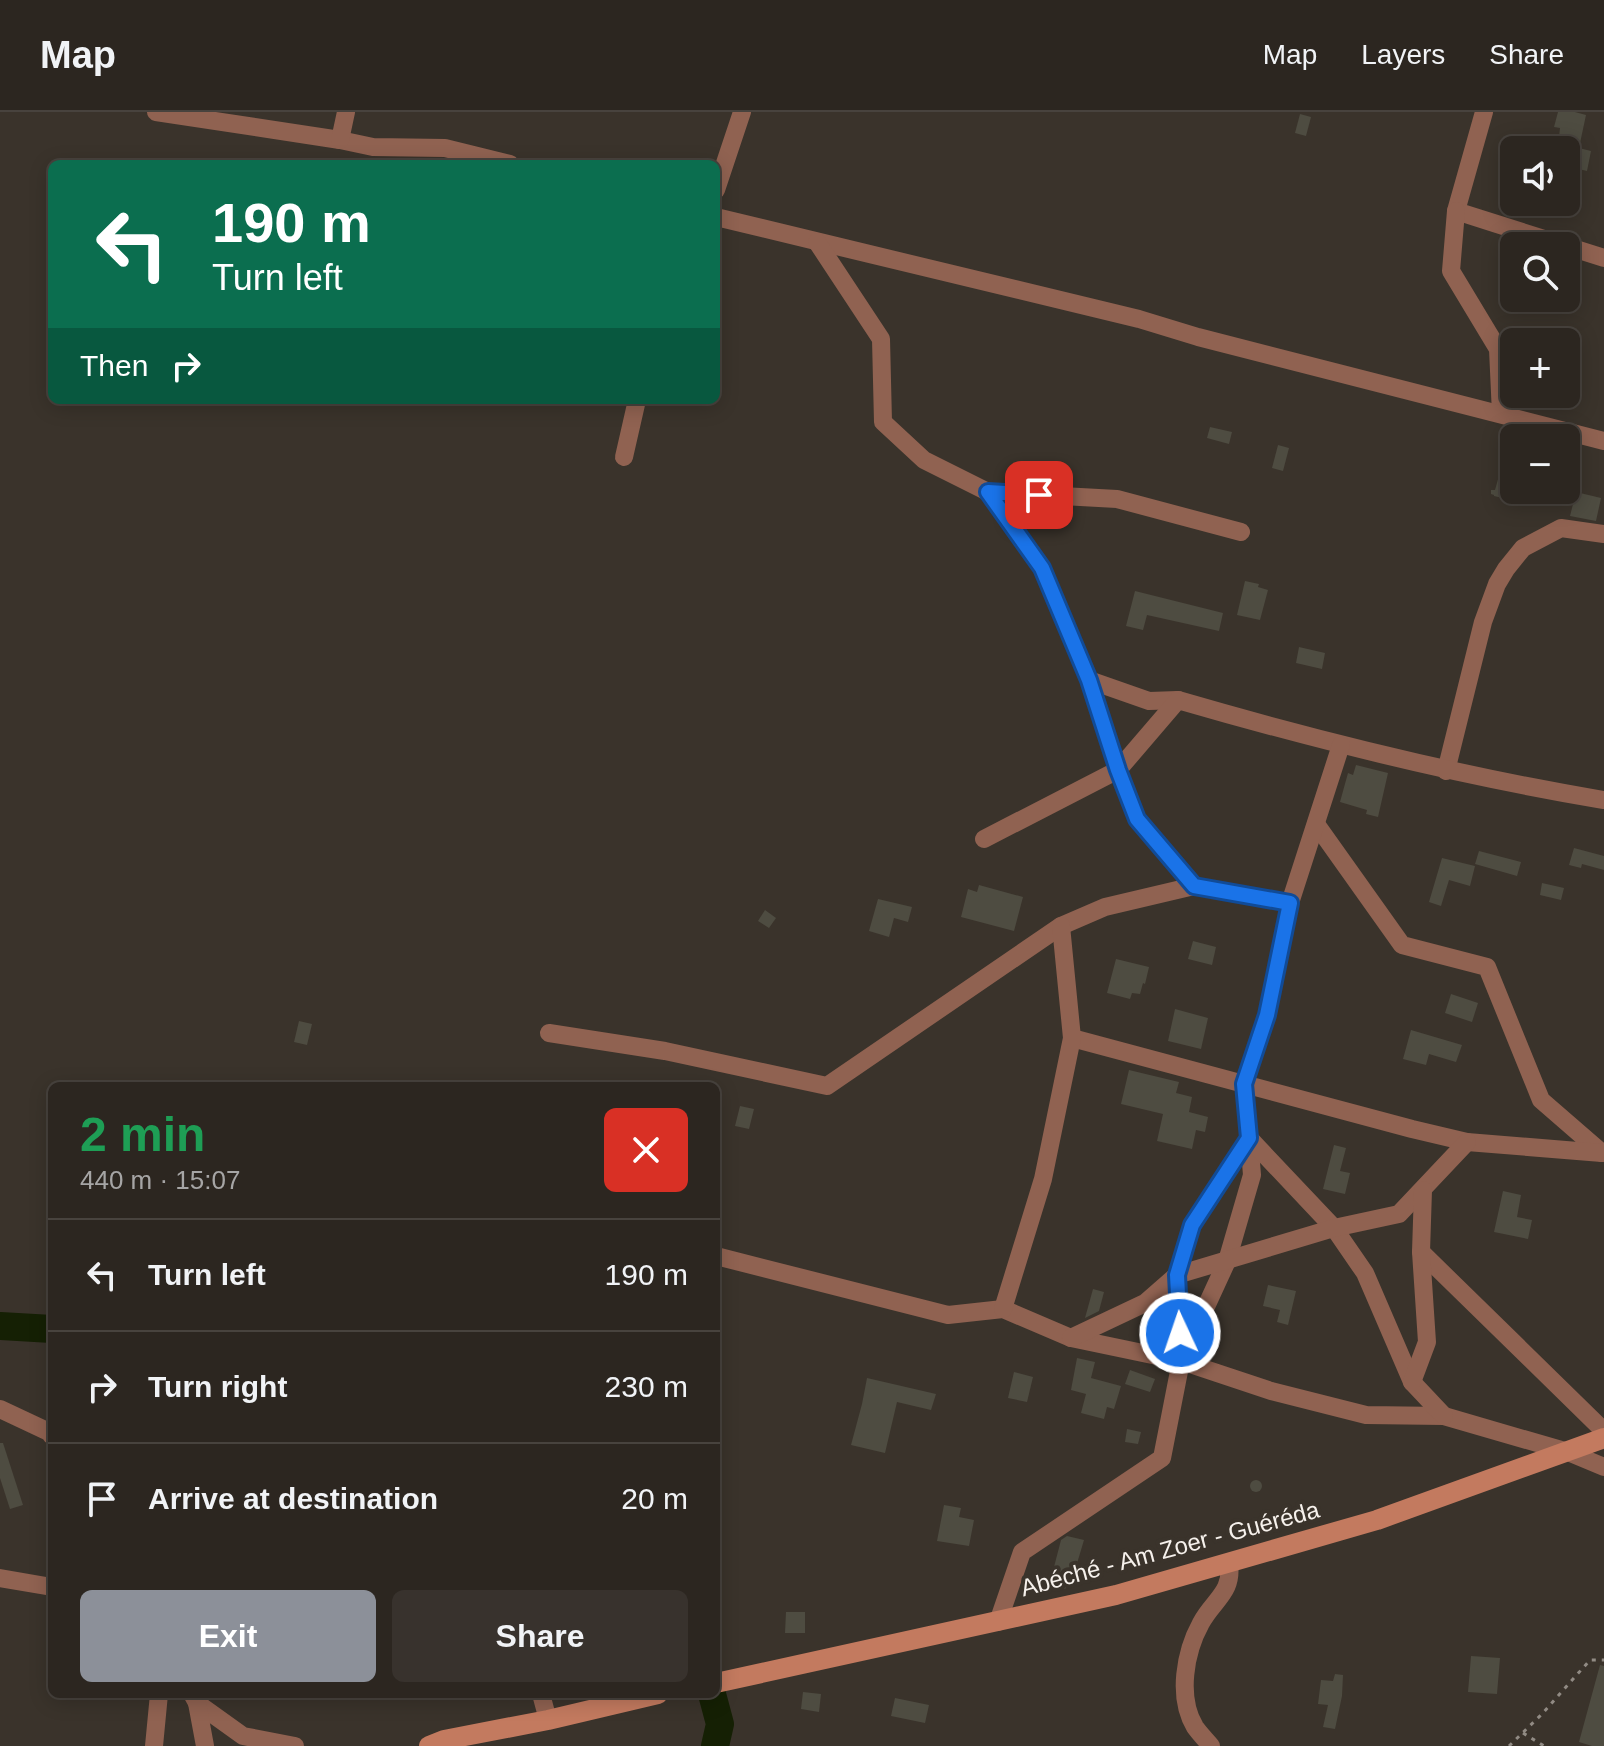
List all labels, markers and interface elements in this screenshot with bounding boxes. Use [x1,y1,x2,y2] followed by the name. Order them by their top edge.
[40,34,116,76] text: Map
[1263,39,1317,70] text: Map
[1361,39,1445,70] text: Layers
[1489,39,1564,70] text: Share
[1500,136,1580,504] map controls
[1500,136,1580,216] button: sound
[212,191,371,254] text: 190 m
[80,192,184,296] icon: left
[1500,232,1580,312] button: search
[212,257,343,298] text: Turn left
[1500,328,1580,408] button: +
[164,344,208,388] icon: right
[80,349,148,382] text: Then
[1500,424,1580,504] button: −
[1005,461,1073,529] pin
[1017,473,1061,517] icon: arrive
[80,1108,205,1161] text: 2 min
[604,1108,688,1192] button: close
[80,1165,240,1195] text: 440 m · 15:07
[80,1253,124,1297] icon: left
[148,1258,266,1291] text: Turn left
[605,1258,688,1291] text: 190 m
[1138,1291,1222,1375] position arrow
[80,1365,124,1409] icon: right
[148,1370,287,1403] text: Turn right
[605,1370,688,1403] text: 230 m
[80,1477,124,1521] icon: arrive
[148,1482,438,1515] text: Arrive at destination
[621,1482,688,1515] text: 20 m
[1018,1495,1323,1601] street label: Abéché - Am Zoer - Guéréda
[80,1590,376,1682] button: Exit
[392,1590,688,1682] button: Share

